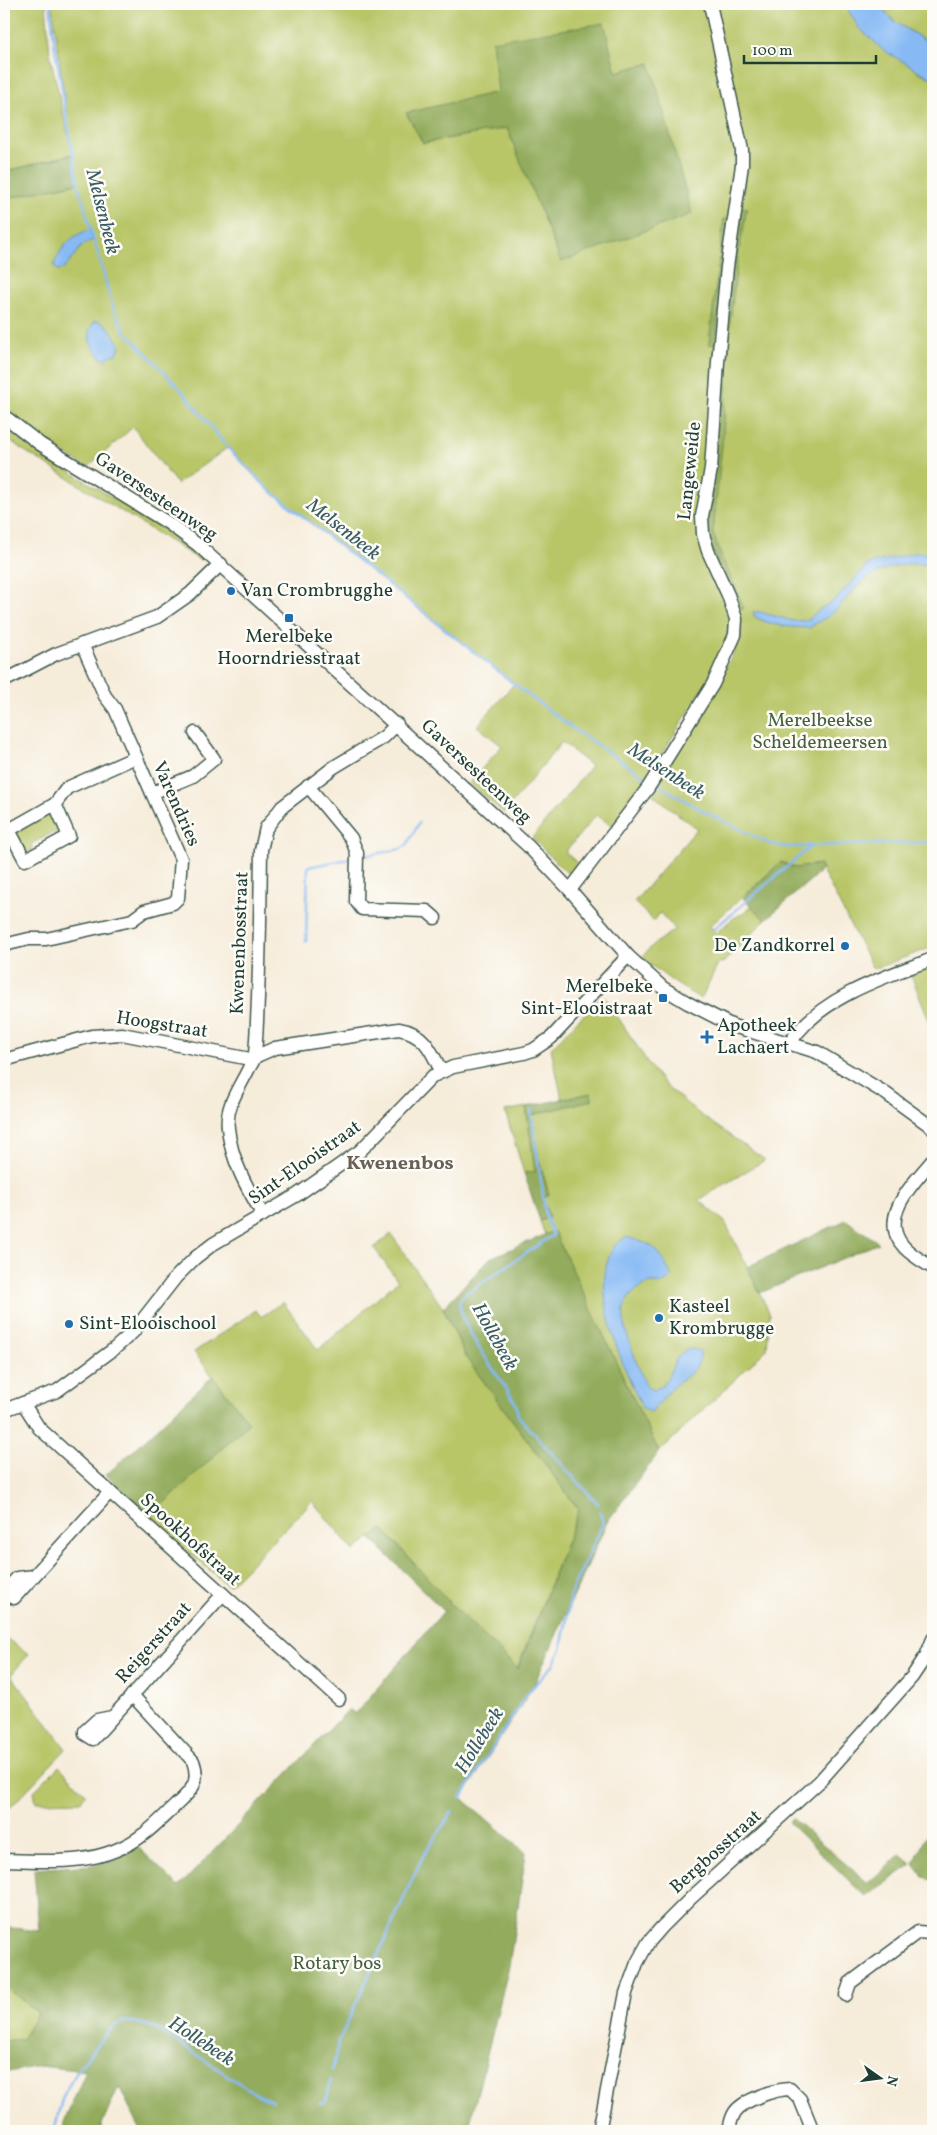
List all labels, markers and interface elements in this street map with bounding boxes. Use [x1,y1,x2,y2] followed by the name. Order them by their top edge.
[744,32,877,64] scale bar
[752,41,792,62] text: 100 m
[78,165,126,258] water label: Melsenbeek
[672,420,708,522] street label: Langeweide
[89,446,223,548] street label: Gaversesteenweg
[299,492,386,568] water label: Melsenbeek
[241,578,393,604] place label: Van Crombrugghe
[225,585,237,597] marker: Van Crombrugghe
[283,612,295,624] marker: Merelbeke Hoorndriesstraat
[217,624,361,672] place label: Merelbeke Hoorndriesstraat
[752,708,888,756] park label: Merelbeekse Scheldemeersen
[415,714,537,830] street label: Gaversesteenweg
[621,736,710,807] water label: Melsenbeek
[146,757,206,851] street label: Varendries
[225,871,256,1015] street label: Kwenenbosstraat
[714,933,835,959] place label: De Zandkorrel
[839,940,851,952] marker: De Zandkorrel
[521,974,653,1022] place label: Merelbeke Sint-Elooistraat
[657,992,669,1004] marker: Merelbeke Sint-Elooistraat
[114,1005,210,1045] street label: Hoogstraat
[717,1013,797,1061] place label: Apotheek Lachaert
[701,1031,713,1043] marker: Apotheek Lachaert
[243,1114,367,1212] street label: Sint-Elooistraat
[346,1150,454,1178] district label: Kwenenbos
[669,1294,774,1342] place label: Kasteel Krombrugge
[464,1298,524,1376] water label: Hollebeek
[79,1311,217,1337] place label: Sint-Elooischool
[653,1312,665,1324] marker: Kasteel Krombrugge
[63,1318,75,1330] marker: Sint-Elooischool
[134,1488,246,1593] street label: Spookhofstraat
[110,1596,198,1690] street label: Reigerstraat
[449,1702,511,1780] water label: Hollebeek
[664,1804,768,1900] street label: Bergbosstraat
[293,1951,381,1977] park label: Rotary bos
[162,2010,240,2074] water label: Hollebeek
[854,2052,904,2102] north arrow
[881,2074,902,2088] text: N

